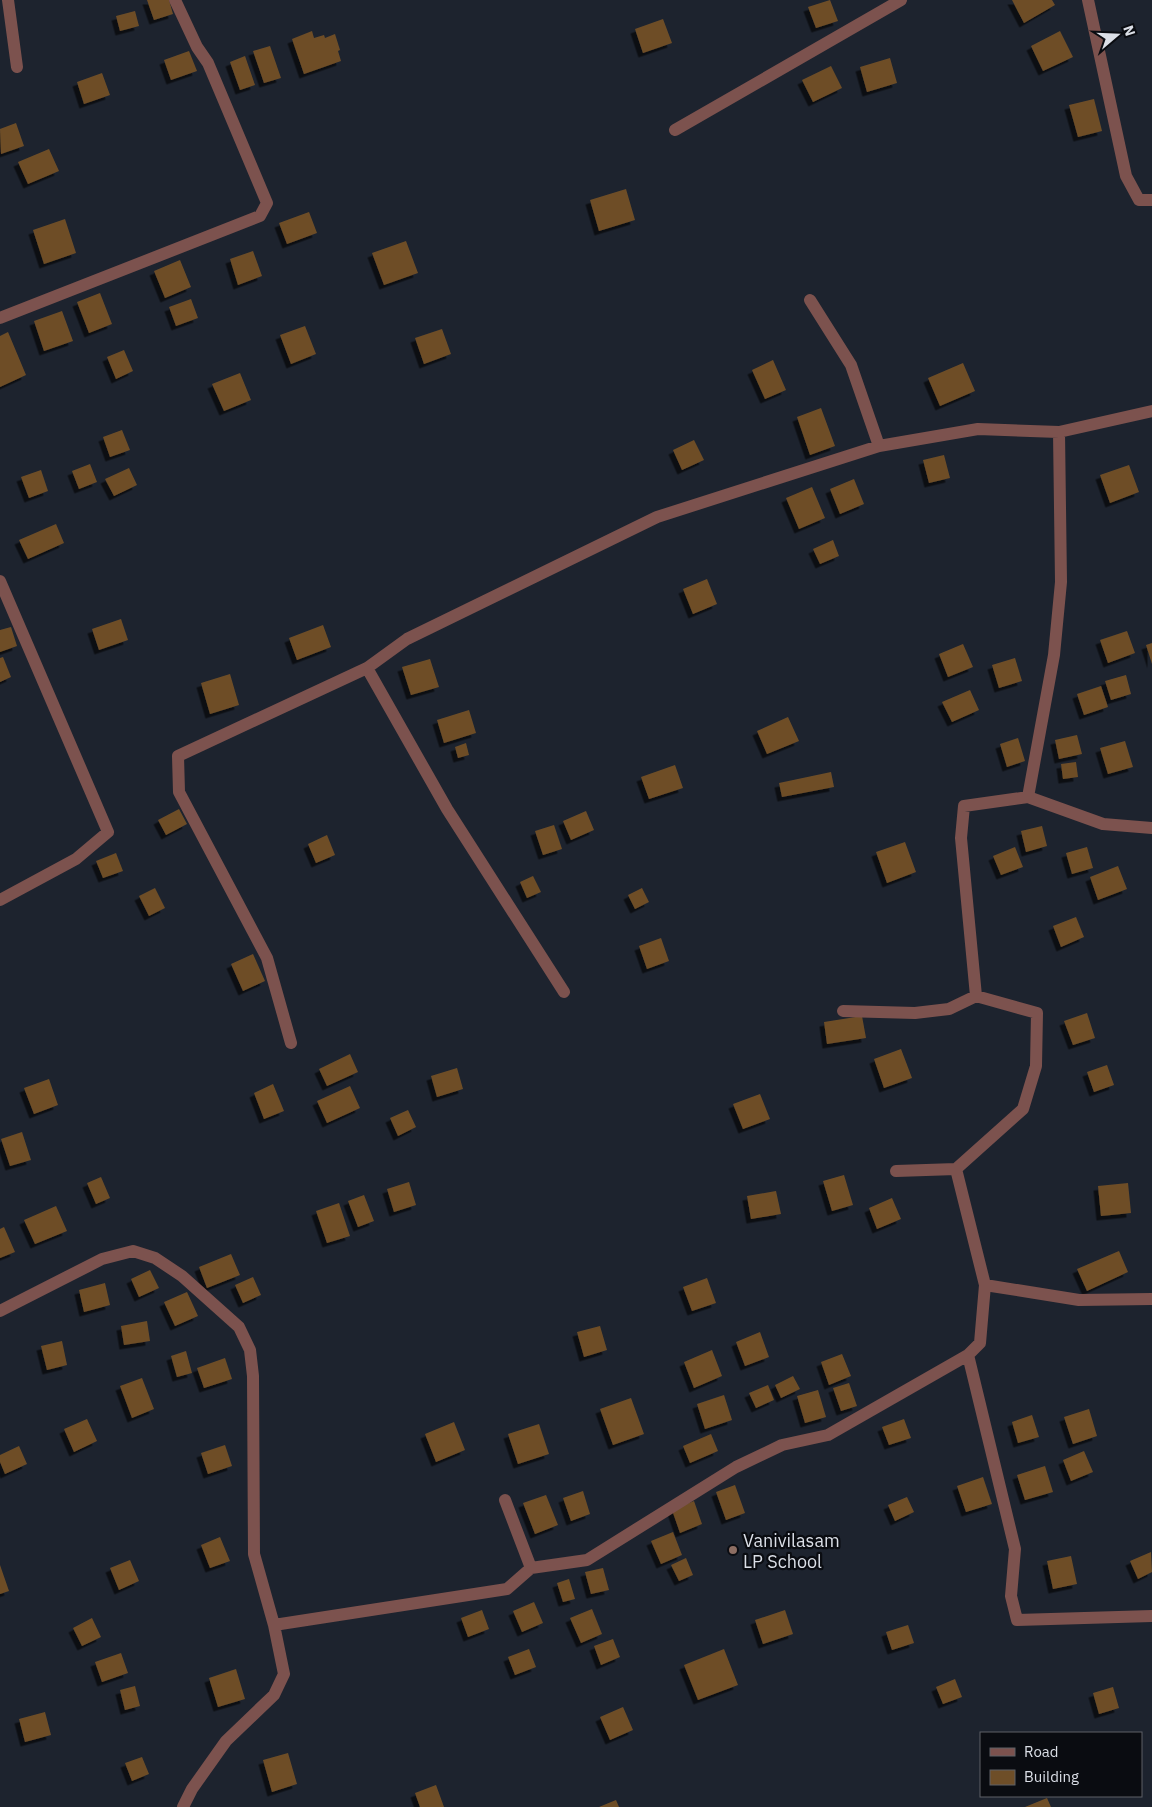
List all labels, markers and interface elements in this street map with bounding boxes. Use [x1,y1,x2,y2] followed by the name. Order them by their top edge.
[1092,10,1142,60] north arrow
[1119,23,1139,38] text: N
[743,1529,840,1573] place label: Vanivilasam LP School
[727,1544,739,1556] marker: Vanivilasam LP School
[980,1732,1142,1797] legend
[1024,1742,1059,1761] text: Road
[1024,1767,1079,1786] text: Building

